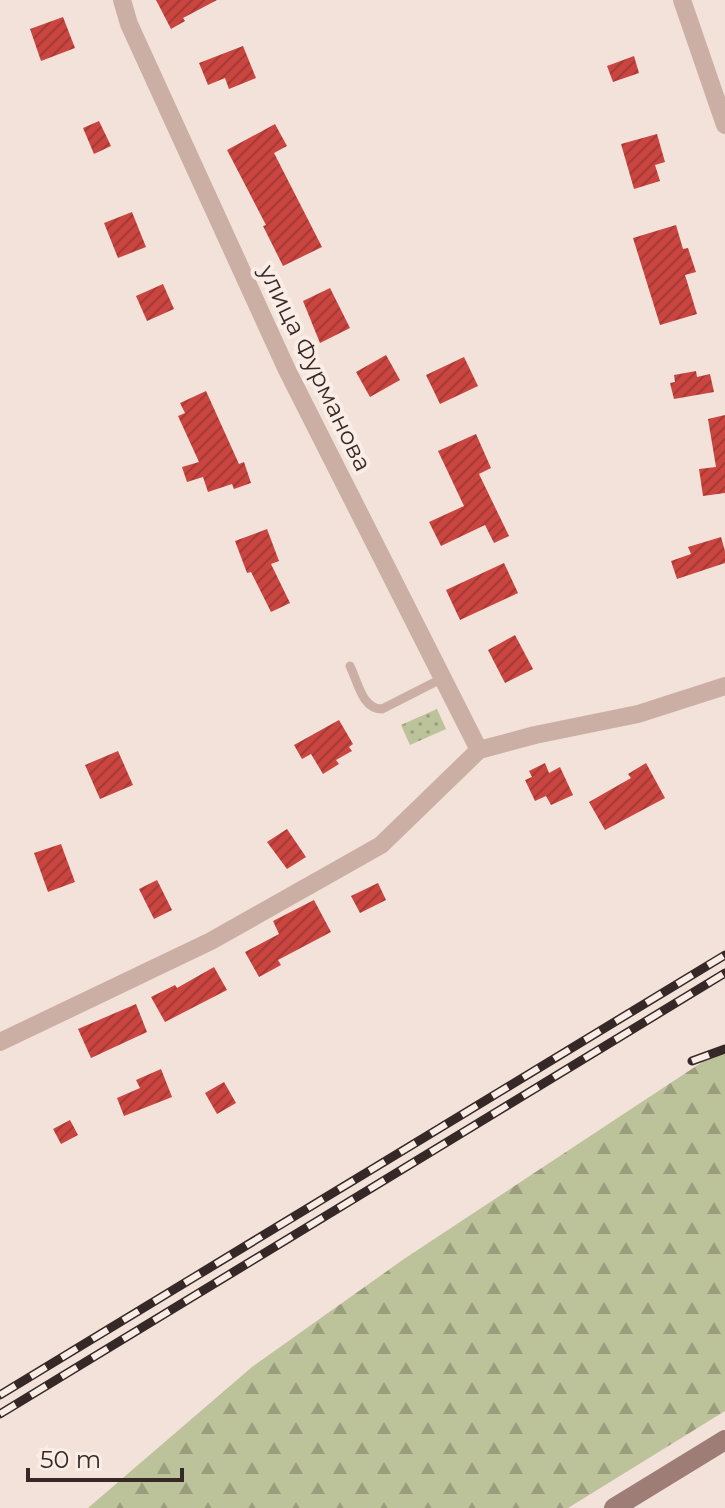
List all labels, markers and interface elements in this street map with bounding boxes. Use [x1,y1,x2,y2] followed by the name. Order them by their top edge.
[252,259,378,476] street label: улица Фурманова
[28,1432,182,1482] scale bar
[40,1445,101,1474] text: 50 m

